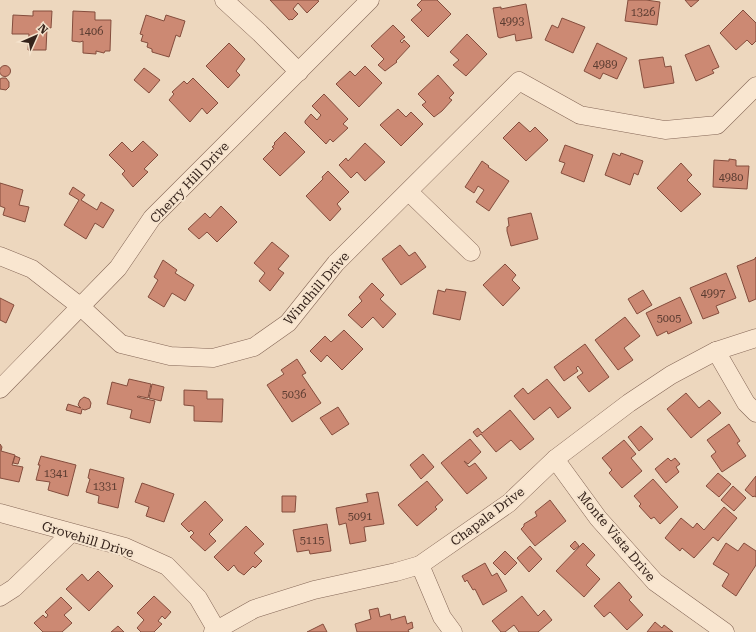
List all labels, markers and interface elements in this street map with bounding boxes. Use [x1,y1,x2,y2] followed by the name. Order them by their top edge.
[631,6,655,19] house number: 1326
[500,15,524,28] house number: 4993
[16,16,56,56] north arrow
[35,22,51,37] text: N
[79,25,103,38] house number: 1406
[593,58,617,71] house number: 4989
[147,139,232,226] street label: Cherry Hill Drive
[719,171,743,184] house number: 4980
[281,249,352,328] street label: Windhill Drive
[701,287,725,300] house number: 4997
[657,312,681,325] house number: 5005
[282,388,306,401] house number: 5036
[44,467,68,480] house number: 1341
[93,480,117,493] house number: 1331
[447,484,527,549] street label: Chapala Drive
[575,488,658,584] street label: Monte Vista Drive
[348,510,372,523] house number: 5091
[40,518,136,561] street label: Grovehill Drive
[300,534,324,547] house number: 5115

